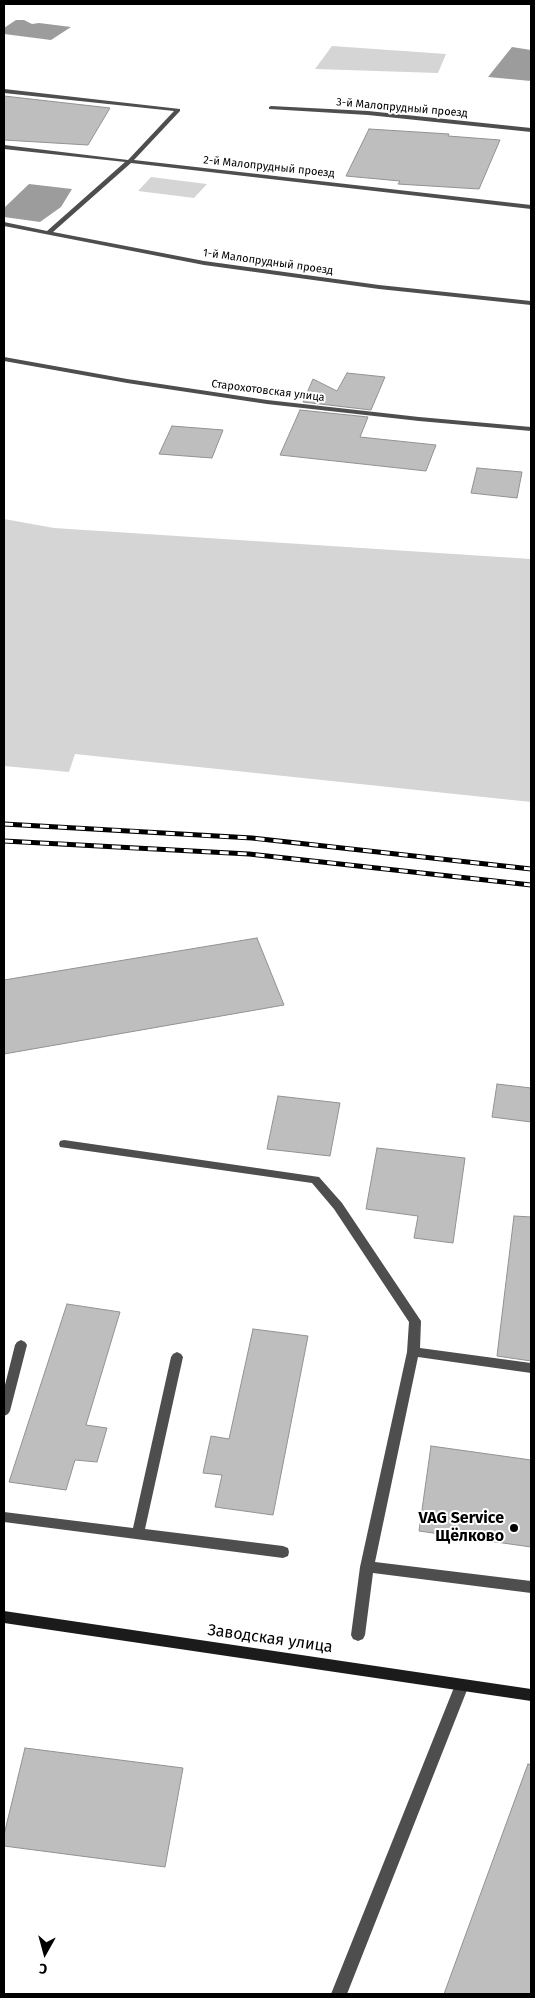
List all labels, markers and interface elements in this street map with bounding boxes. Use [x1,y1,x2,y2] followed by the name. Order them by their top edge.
[336,96,468,120] street label: 3-й Малопрудный проезд
[203,154,335,180] street label: 2-й Малопрудный проезд
[202,246,334,278] street label: 1-й Малопрудный проезд
[211,378,325,404] street label: Старохотовская улица
[418,1509,504,1547] place label: VAG Service Щёлково
[508,1522,520,1534] marker: VAG Service Щёлково
[206,1621,334,1657] street label: Заводская улица
[20,1928,70,1978] north arrow
[38,1959,48,1977] text: С

